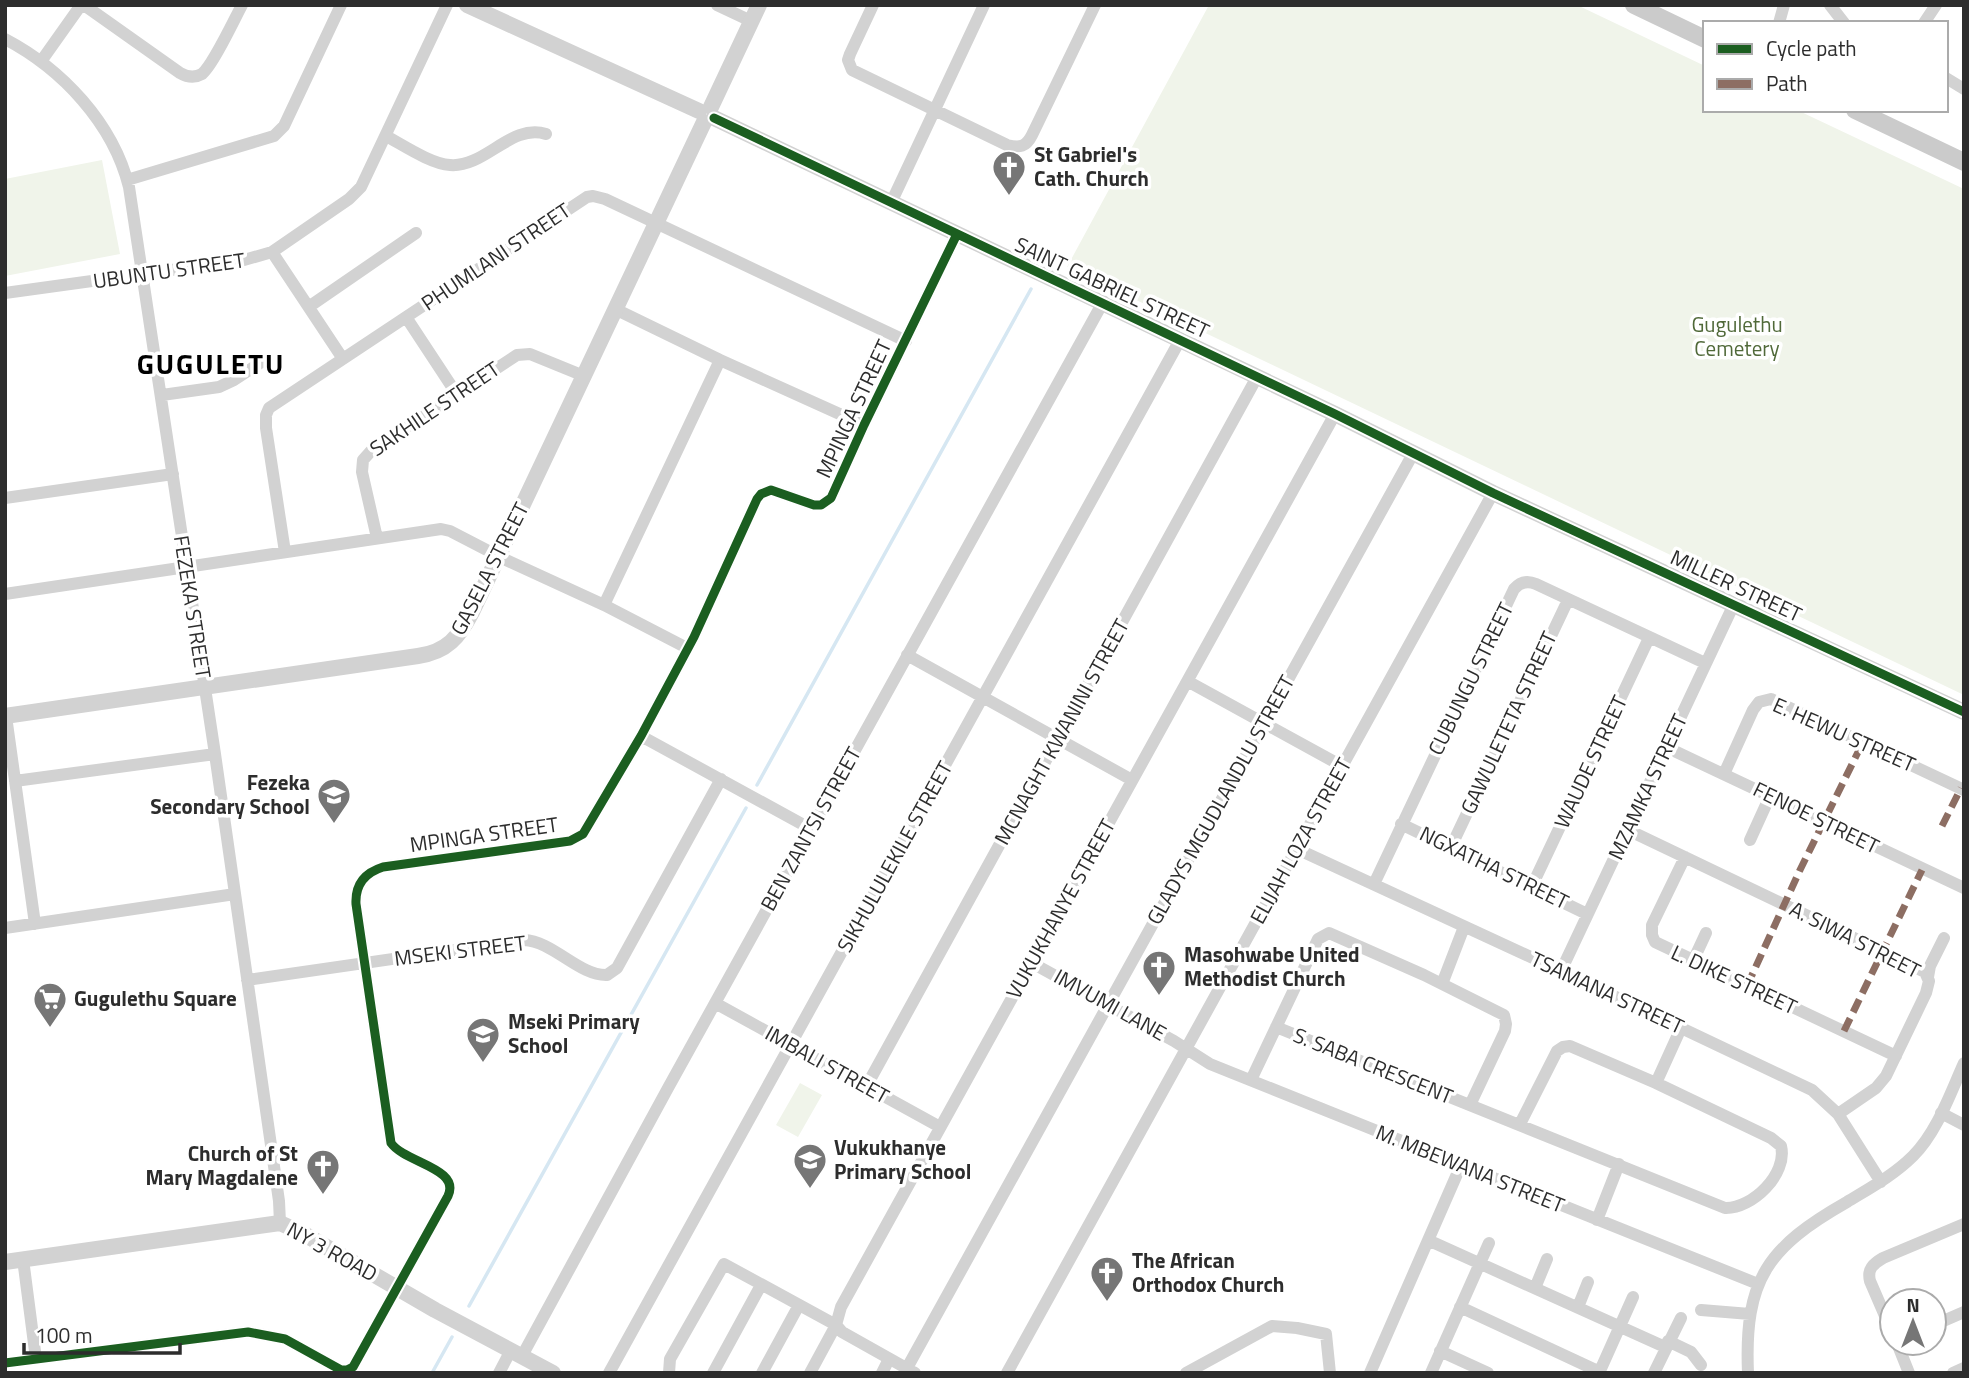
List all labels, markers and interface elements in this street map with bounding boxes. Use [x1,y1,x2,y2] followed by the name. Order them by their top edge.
[1703,21,1948,112] legend
[1766,32,1857,64] text: Cycle path
[1766,67,1808,99] text: Path
[1034,138,1149,194] place label: St Gabriel's Cath. Church
[990,148,1028,197] church icon: St Gabriel's Cath. Church
[414,194,577,318] street label: PHUMLANI STREET
[1010,228,1215,346] street label: SAINT GABRIEL STREET
[91,244,247,297] street label: UBUNTU STREET
[1691,308,1783,364] park label: Gugulethu Cemetery
[807,334,899,483] street label: MPINGA STREET
[137,342,285,385] district label: GUGULETU
[363,353,506,464] street label: SAKHILE STREET
[442,497,536,640] street label: GASELA STREET
[166,533,220,681] street label: FEZEKA STREET
[1665,541,1807,630] street label: MILLER STREET
[1419,597,1521,760] street label: CUBUNGU STREET
[986,613,1137,850] street label: MCNAGHT KWANINI STREET
[1452,626,1564,819] street label: GAWULETETA STREET
[1138,669,1302,930] street label: GLADYS MGUDLANDLU STREET
[1768,688,1921,780] street label: E. HEWU STREET
[1545,690,1635,833] street label: WAUDE STREET
[1599,708,1695,865] street label: MZAMKA STREET
[752,741,869,916] street label: BEN ZANTSI STREET
[1241,752,1359,929] street label: ELIJAH LOZA STREET
[828,755,960,958] street label: SIKHULULEKILE STREET
[150,766,310,822] place label: Fezeka Secondary School
[1748,773,1885,861] street label: FENOE STREET
[315,776,353,825] school or university icon: Fezeka Secondary School
[408,808,560,860] street label: MPINGA STREET
[997,813,1123,1004] street label: VUKUKHANYE STREET
[1414,817,1574,917] street label: NGXATHA STREET
[1784,892,1926,986] street label: A. SIWA STREET
[392,926,527,974] street label: MSEKI STREET
[1666,936,1803,1022] street label: L. DIKE STREET
[1184,938,1360,994] place label: Masohwabe United Methodist Church
[1526,943,1689,1042] street label: TSAMANA STREET
[1140,948,1178,997] church icon: Masohwabe United Methodist Church
[1048,960,1173,1048] street label: IMVUMI LANE
[31,980,69,1029] supermarket icon: Gugulethu Square
[74,982,237,1014] place label: Gugulethu Square
[508,1005,640,1061] place label: Mseki Primary School
[464,1015,502,1064] school or university icon: Mseki Primary School
[760,1017,895,1111] street label: IMBALI STREET
[1289,1018,1458,1112] street label: S. SABA CRESCENT
[1371,1116,1569,1220] street label: M. MBEWANA STREET
[834,1131,971,1187] place label: Vukukhanye Primary School
[145,1137,298,1193] place label: Church of St Mary Magdalene
[791,1141,829,1190] school or university icon: Vukukhanye Primary School
[304,1147,342,1196] church icon: Church of St Mary Magdalene
[281,1213,384,1289] street label: NY 3 ROAD
[1132,1244,1284,1300] place label: The African Orthodox Church
[1088,1254,1126,1303] church icon: The African Orthodox Church
[1878,1287,1948,1357] north arrow
[1906,1290,1920,1319] text: N
[24,1312,180,1356] scale bar
[35,1319,92,1351] text: 100 m

